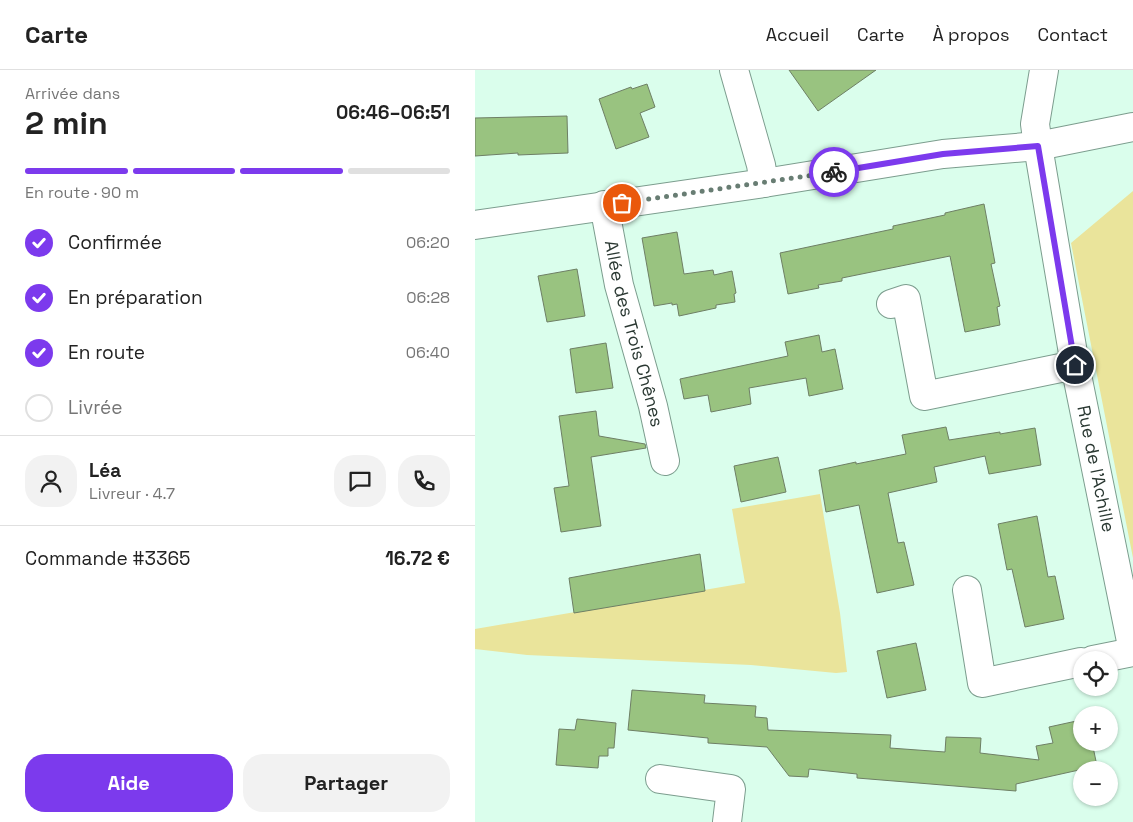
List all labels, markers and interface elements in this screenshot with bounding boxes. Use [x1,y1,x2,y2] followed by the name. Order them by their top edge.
[25,19,88,50] text: Carte
[766,23,829,46] text: Accueil
[857,23,904,46] text: Carte
[932,23,1010,46] text: À propos
[1038,23,1108,46] text: Contact
[25,83,120,104] text: Arrivée dans
[336,100,450,125] text: 06:46–06:51
[25,103,108,143] text: 2 min
[809,147,859,197] courier
[820,158,848,186] icon: bike
[25,182,139,203] text: En route · 90 m
[601,182,643,224] pin
[608,189,636,217] icon: bag
[25,229,53,257] icon: check
[68,230,162,255] text: Confirmée
[406,232,450,253] text: 06:20
[600,238,669,429] street label: Allée des Trois Chênes
[25,284,53,312] icon: check
[68,285,203,310] text: En préparation
[406,287,450,308] text: 06:28
[25,339,53,367] icon: check
[68,340,145,365] text: En route
[406,342,450,363] text: 06:40
[1054,344,1096,386] pin
[1061,351,1089,379] icon: home
[68,395,123,420] text: Livrée
[1072,403,1121,534] street label: Rue de l'Achille
[25,455,77,507] button: person
[334,455,386,507] button: chat
[398,455,450,507] button: phone
[89,458,121,483] text: Léa
[89,483,175,504] text: Livreur · 4.7
[25,546,190,571] text: Commande #3365
[385,546,450,571] text: 16.72 €
[1073,651,1118,806] map controls
[1073,651,1118,696] button: locate
[1073,706,1118,751] button: +
[25,754,233,812] button: Aide
[243,754,450,812] button: Partager
[1073,761,1118,806] button: −

